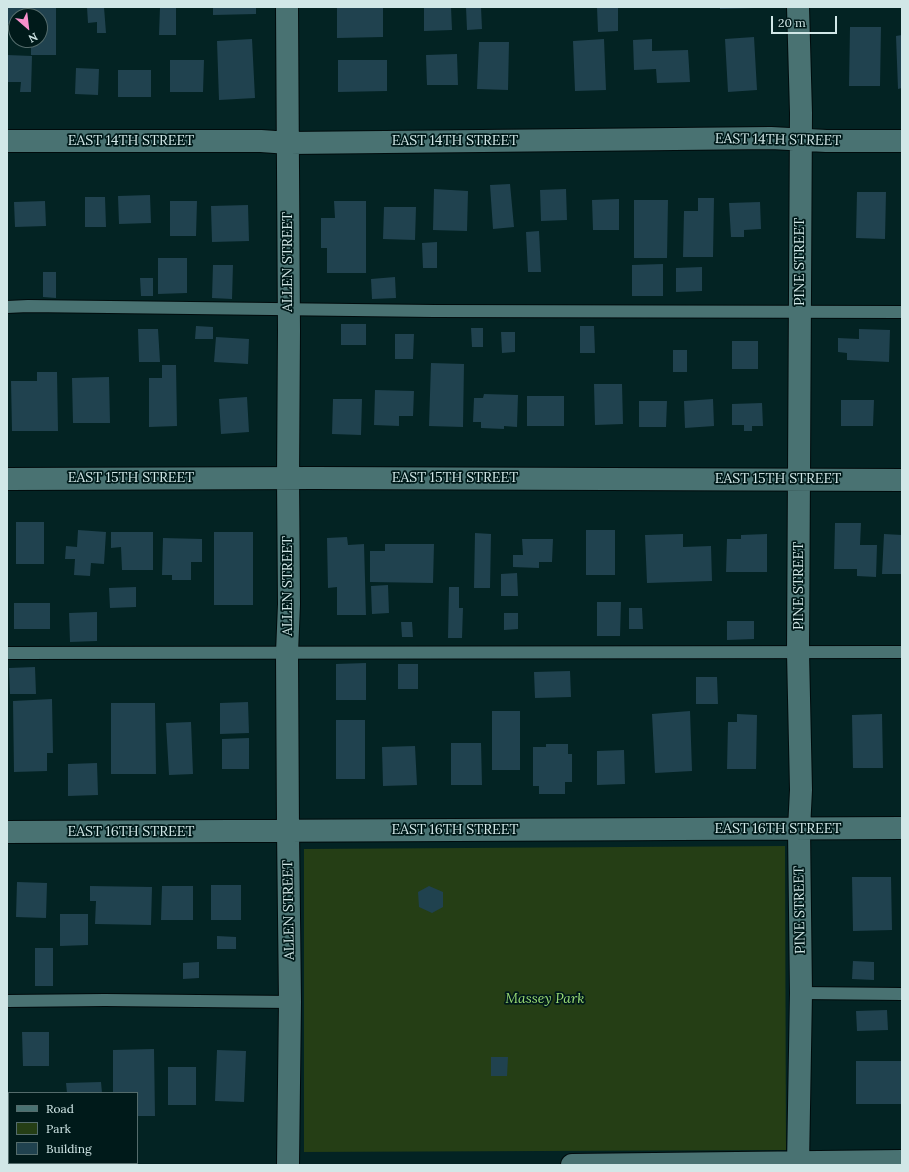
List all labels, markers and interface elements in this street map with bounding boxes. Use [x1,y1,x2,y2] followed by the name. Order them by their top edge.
[8,8,48,48] north arrow
[773,8,839,34] scale bar
[778,15,806,30] text: 20 m
[26,30,40,46] text: N
[715,130,841,150] street label: EAST 14TH STREET
[68,133,194,149] street label: EAST 14TH STREET
[392,133,518,149] street label: EAST 14TH STREET
[280,212,296,312] street label: ALLEN STREET
[792,218,808,306] street label: PINE STREET
[68,470,194,486] street label: EAST 15TH STREET
[392,470,518,486] street label: EAST 15TH STREET
[715,471,841,487] street label: EAST 15TH STREET
[280,536,296,636] street label: ALLEN STREET
[791,542,807,630] street label: PINE STREET
[715,821,841,837] street label: EAST 16TH STREET
[392,822,518,838] street label: EAST 16TH STREET
[68,824,194,840] street label: EAST 16TH STREET
[280,860,298,960] street label: ALLEN STREET
[791,866,809,954] street label: PINE STREET
[505,991,585,1007] park label: Massey Park
[8,1092,138,1164] legend
[46,1101,74,1116] text: Road
[46,1121,71,1136] text: Park
[46,1141,92,1156] text: Building

